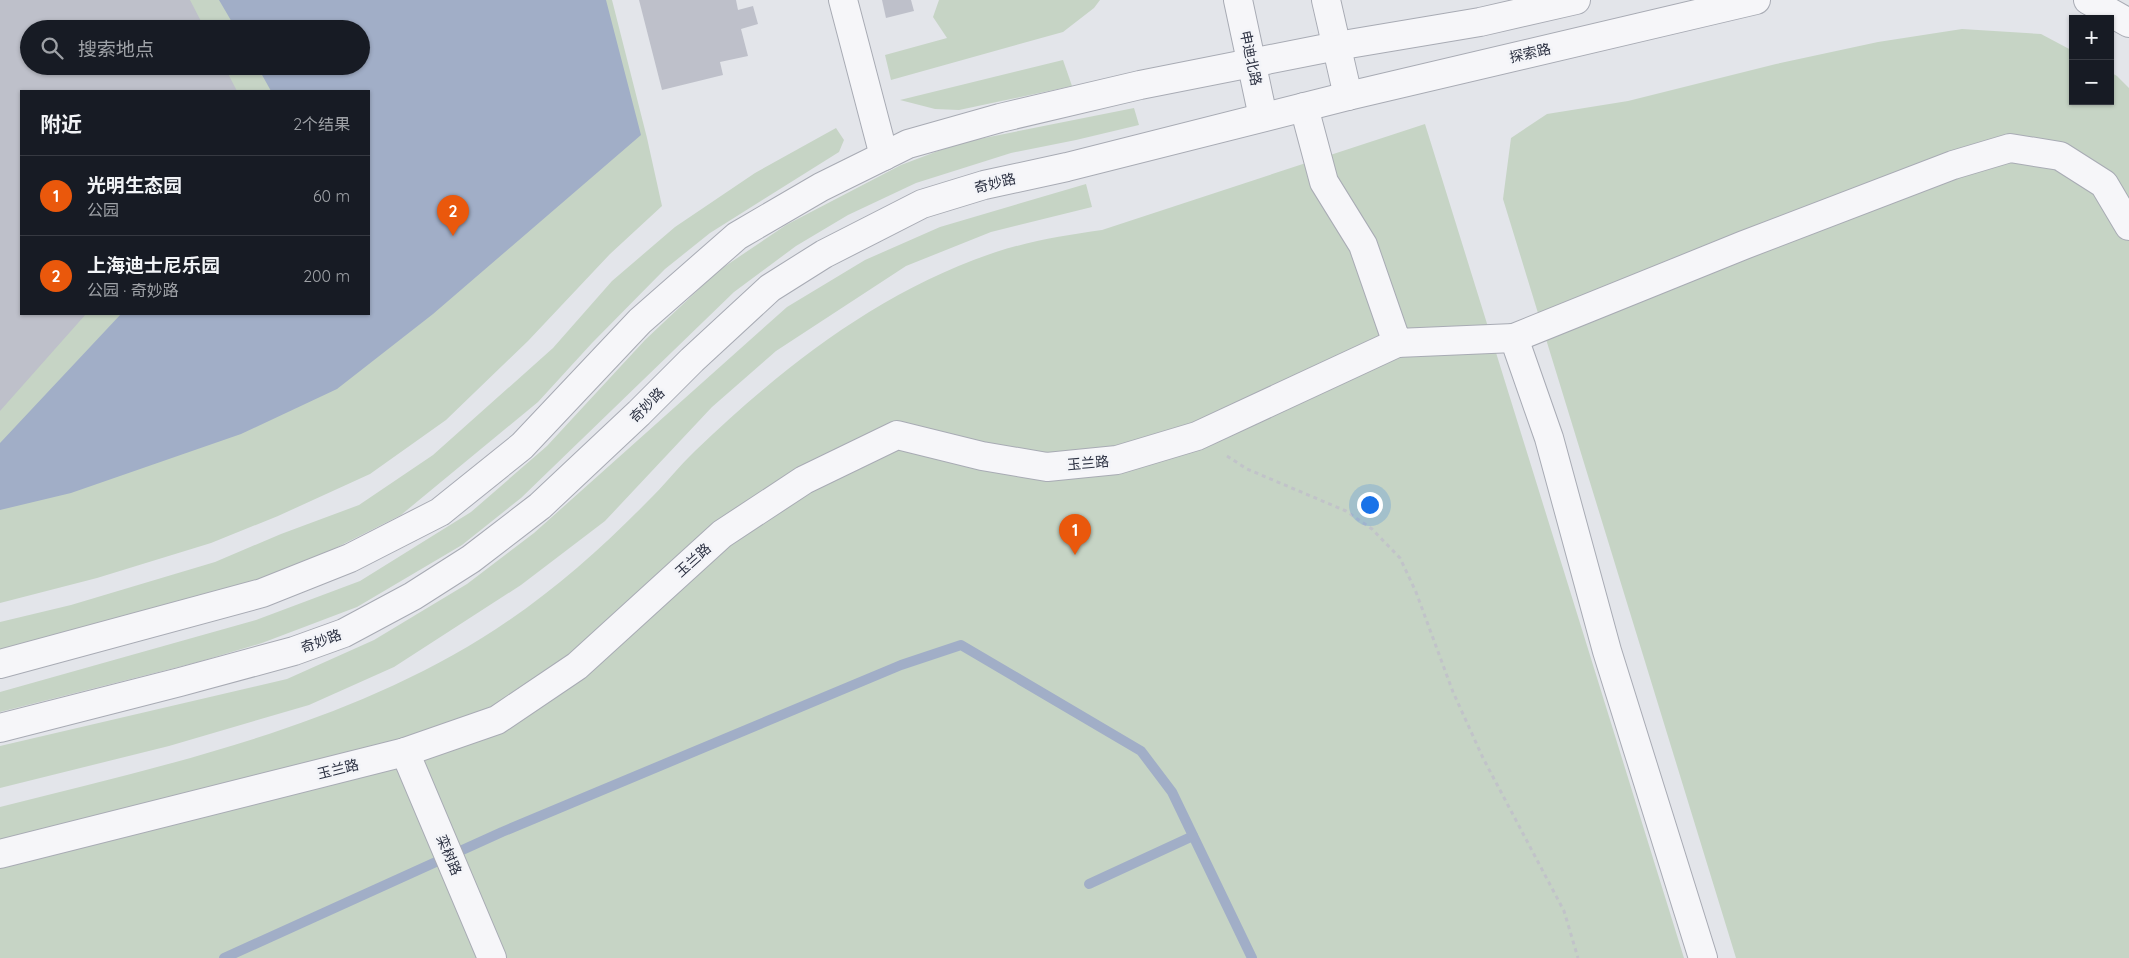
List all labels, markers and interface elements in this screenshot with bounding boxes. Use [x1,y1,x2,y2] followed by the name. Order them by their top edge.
[2069,15,2114,105] map controls
[2069,15,2114,60] button: +
[20,20,370,75] search box
[1236,29,1266,87] street label: 申迪北路
[38,34,66,62] icon: search
[78,37,154,61] text: 搜索地点
[1508,40,1552,66] street label: 探索路
[2069,60,2114,105] button: −
[40,111,82,137] text: 附近
[293,114,350,134] text: 2个结果
[972,169,1018,197] street label: 奇妙路
[87,173,182,197] text: 光明生态园
[53,186,59,206] text: 1
[313,186,350,206] text: 60 m
[437,195,469,236] pin: 2
[87,200,119,220] text: 公园
[87,253,220,277] text: 上海迪士尼乐园
[51,266,61,286] text: 2
[303,266,350,286] text: 200 m
[87,280,179,300] text: 公园 · 奇妙路
[626,384,668,426] street label: 奇妙路
[1066,452,1110,474] street label: 玉兰路
[1357,492,1383,518] your location
[1059,514,1091,555] pin: 1
[671,539,715,581] street label: 玉兰路
[298,625,344,657] street label: 奇妙路
[315,755,361,783] street label: 玉兰路
[433,832,465,878] street label: 栾树路

